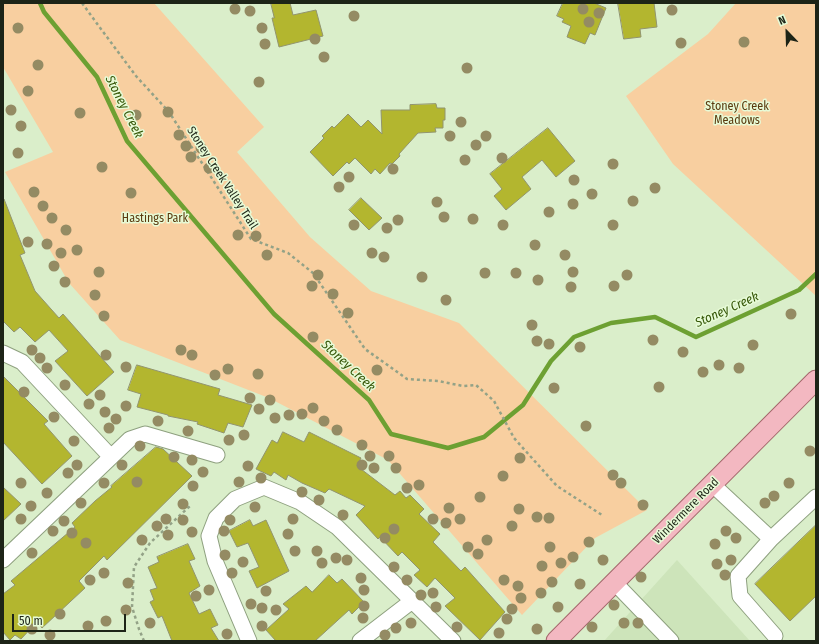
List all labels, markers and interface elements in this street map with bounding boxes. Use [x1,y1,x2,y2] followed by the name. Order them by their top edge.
[767,12,807,52] north arrow
[777,13,788,28] text: N
[102,73,146,141] water label: Stoney Creek
[705,100,769,128] park label: Stoney Creek Meadows
[183,124,261,232] street label: Stoney Creek Valley Trail
[122,212,188,226] park label: Hastings Park
[693,289,761,331] water label: Stoney Creek
[318,337,378,395] water label: Stoney Creek
[650,475,722,547] street label: Windermere Road
[14,606,128,632] scale bar
[19,614,43,628] text: 50 m

